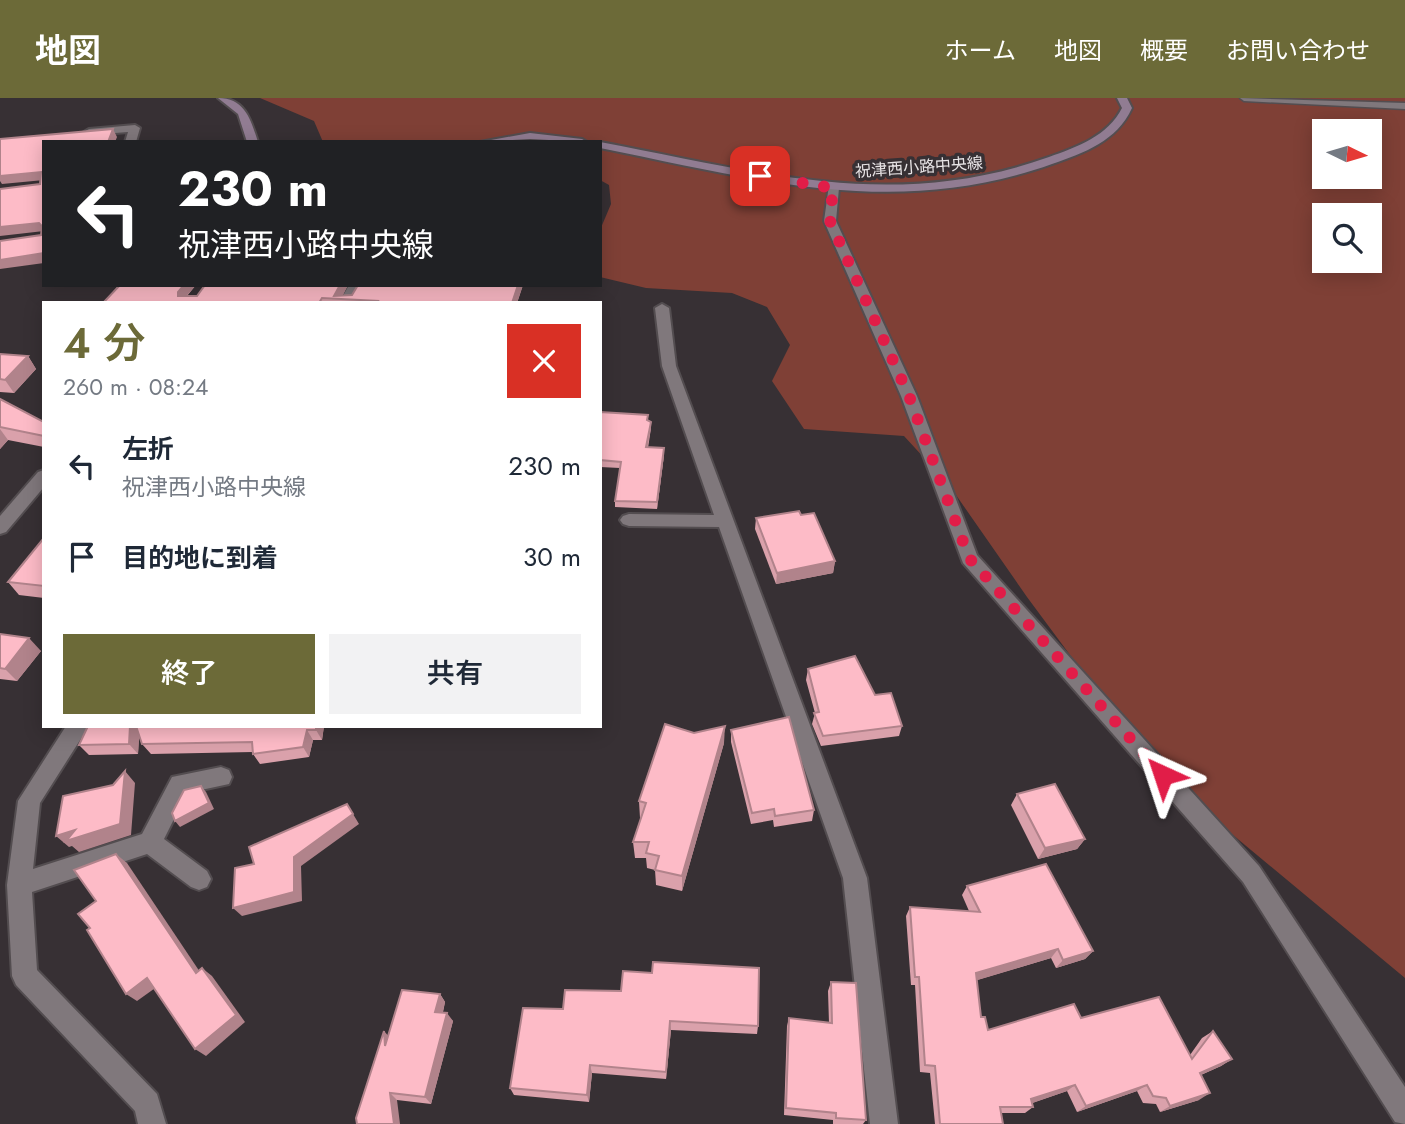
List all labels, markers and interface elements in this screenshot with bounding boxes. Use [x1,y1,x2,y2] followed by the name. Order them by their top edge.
[35,27,101,74] text: 地図
[945,33,1016,68] text: ホーム
[1054,33,1102,68] text: 地図
[1140,33,1188,68] text: 概要
[1226,33,1370,68] text: お問い合わせ
[1312,119,1382,189] north arrow
[1312,119,1382,273] map controls
[730,146,790,206] pin
[854,151,984,183] street label: 祝津西小路中央線
[178,154,328,224] text: 230 m
[741,157,779,195] icon: arrive
[63,168,154,259] icon: left
[1312,203,1382,273] button: search
[178,222,434,268] text: 祝津西小路中央線
[63,313,145,374] text: 4 分
[507,324,581,398] button: close
[63,370,208,404] text: 260 m · 08:24
[122,430,174,468] text: 左折
[63,447,101,485] icon: left
[508,447,581,485] text: 230 m
[122,470,306,504] text: 祝津西小路中央線
[63,538,101,576] icon: arrive
[523,538,581,576] text: 30 m
[122,539,278,577] text: 目的地に到着
[63,634,315,714] button: 終了
[329,634,581,714] button: 共有
[1126,738,1200,812] position arrow

